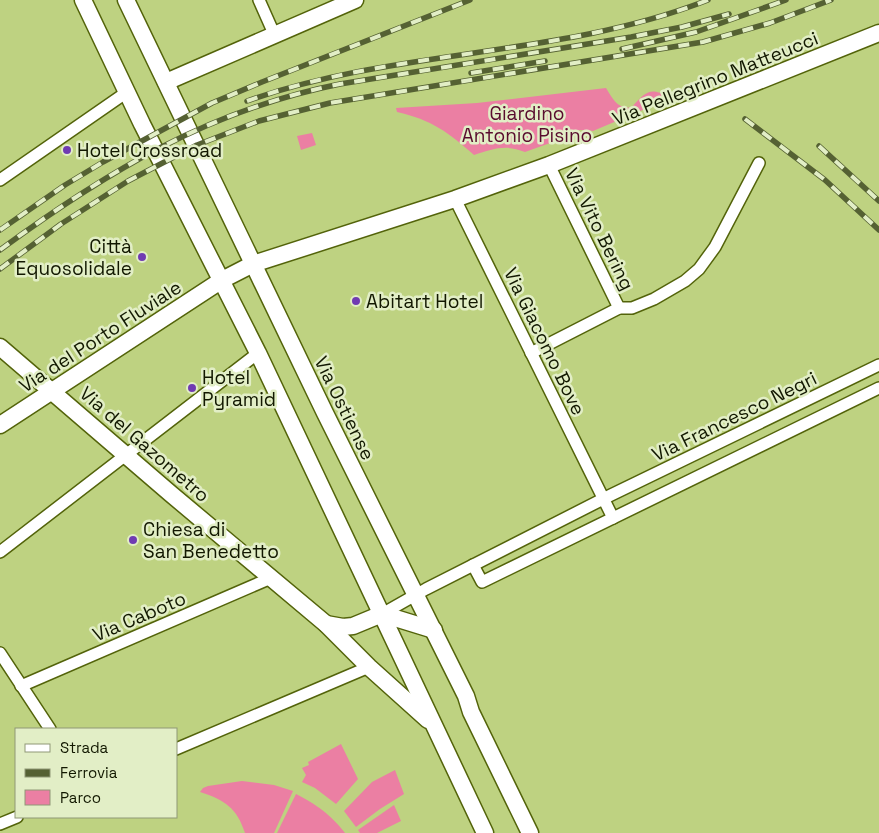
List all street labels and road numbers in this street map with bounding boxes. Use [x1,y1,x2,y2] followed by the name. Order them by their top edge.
[609,26,822,131] street label: Via Pellegrino Matteucci
[559,164,640,294] street label: Via Vito Bering
[498,263,591,419] street label: Via Giacomo Bove
[14,275,186,398] street label: Via del Porto Fluviale
[309,352,380,464] street label: Via Ostiense
[648,366,821,467] street label: Via Francesco Negri
[74,381,215,508] street label: Via del Gazometro
[89,586,190,647] street label: Via Caboto

